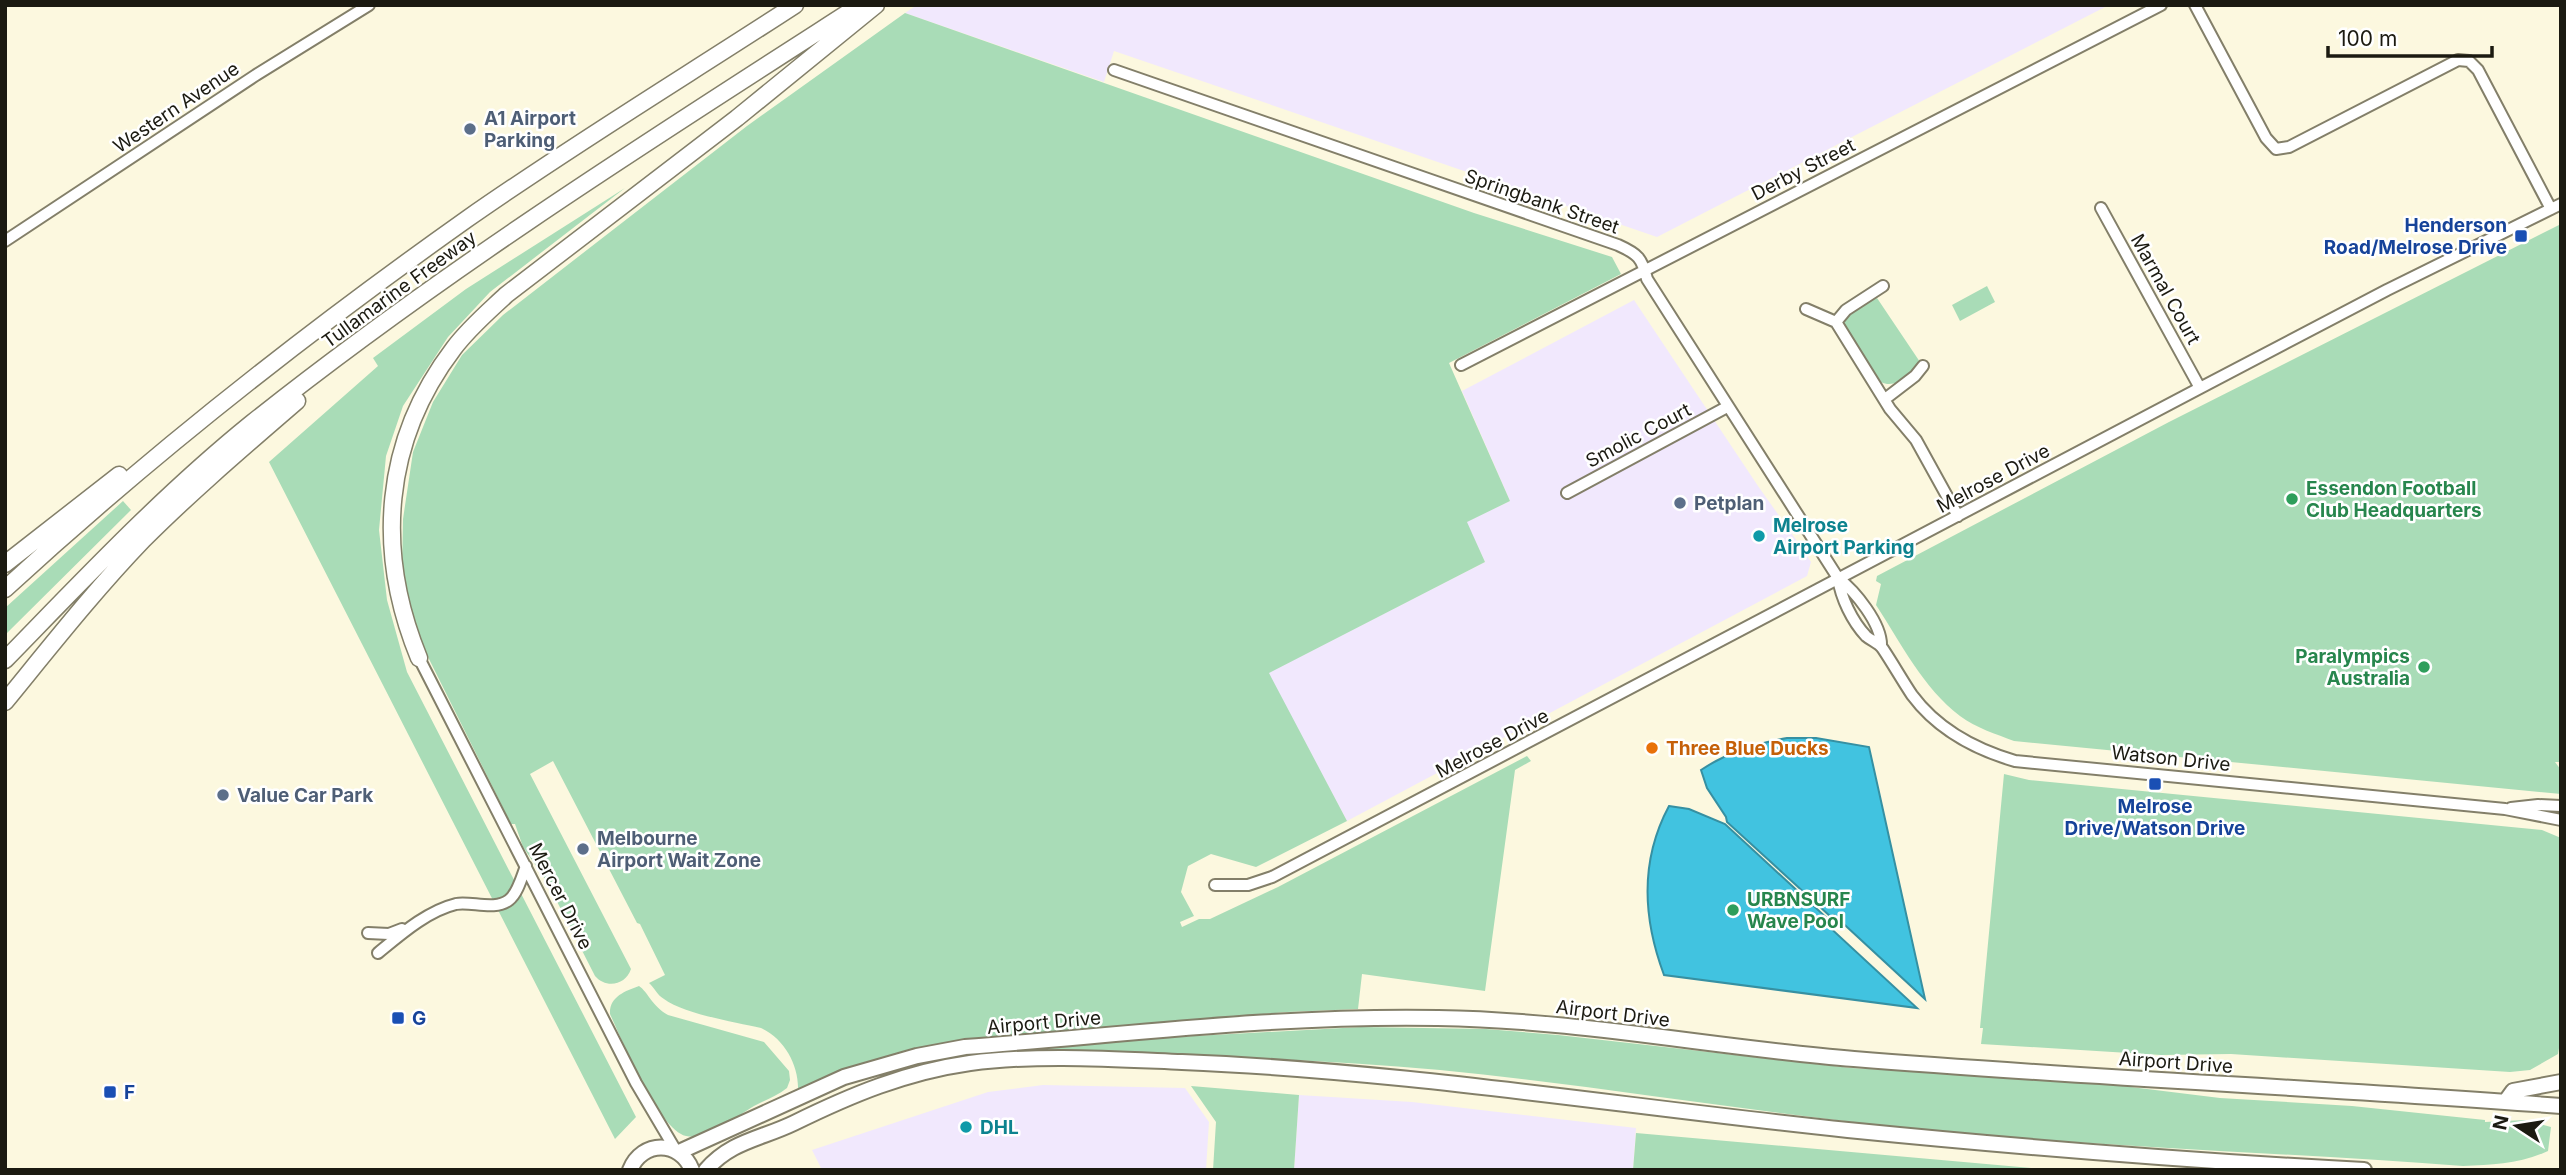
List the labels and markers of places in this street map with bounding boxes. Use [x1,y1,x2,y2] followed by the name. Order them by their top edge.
[484,107,576,152] place label: A1 Airport Parking
[462,121,478,137] marker: A1 Airport Parking
[2324,214,2507,259] place label: Henderson Road/Melrose Drive
[2513,228,2529,244] marker: Henderson Road/Melrose Drive
[2306,477,2482,522] place label: Essendon Football Club Headquarters
[2284,491,2300,507] marker: Essendon Football Club Headquarters
[1694,492,1764,515] place label: Petplan
[1672,495,1688,511] marker: Petplan
[1773,514,1915,559] place label: Melrose Airport Parking
[1751,528,1767,544] marker: Melrose Airport Parking
[2295,645,2410,690] place label: Paralympics Australia
[2416,659,2432,675] marker: Paralympics Australia
[1666,737,1829,760] place label: Three Blue Ducks
[1644,740,1660,756] marker: Three Blue Ducks
[2147,776,2163,792] marker: Melrose Drive/Watson Drive
[237,784,373,807] place label: Value Car Park
[215,787,231,803] marker: Value Car Park
[2065,795,2245,840] place label: Melrose Drive/Watson Drive
[597,827,761,872] place label: Melbourne Airport Wait Zone
[575,841,591,857] marker: Melbourne Airport Wait Zone
[1747,888,1850,933] place label: URBNSURF Wave Pool
[1725,902,1741,918] marker: URBNSURF Wave Pool
[412,1007,426,1030] place label: G
[390,1010,406,1026] marker: G
[124,1081,135,1104] place label: F
[102,1084,118,1100] marker: F
[980,1116,1019,1139] place label: DHL
[958,1119,974,1135] marker: DHL

